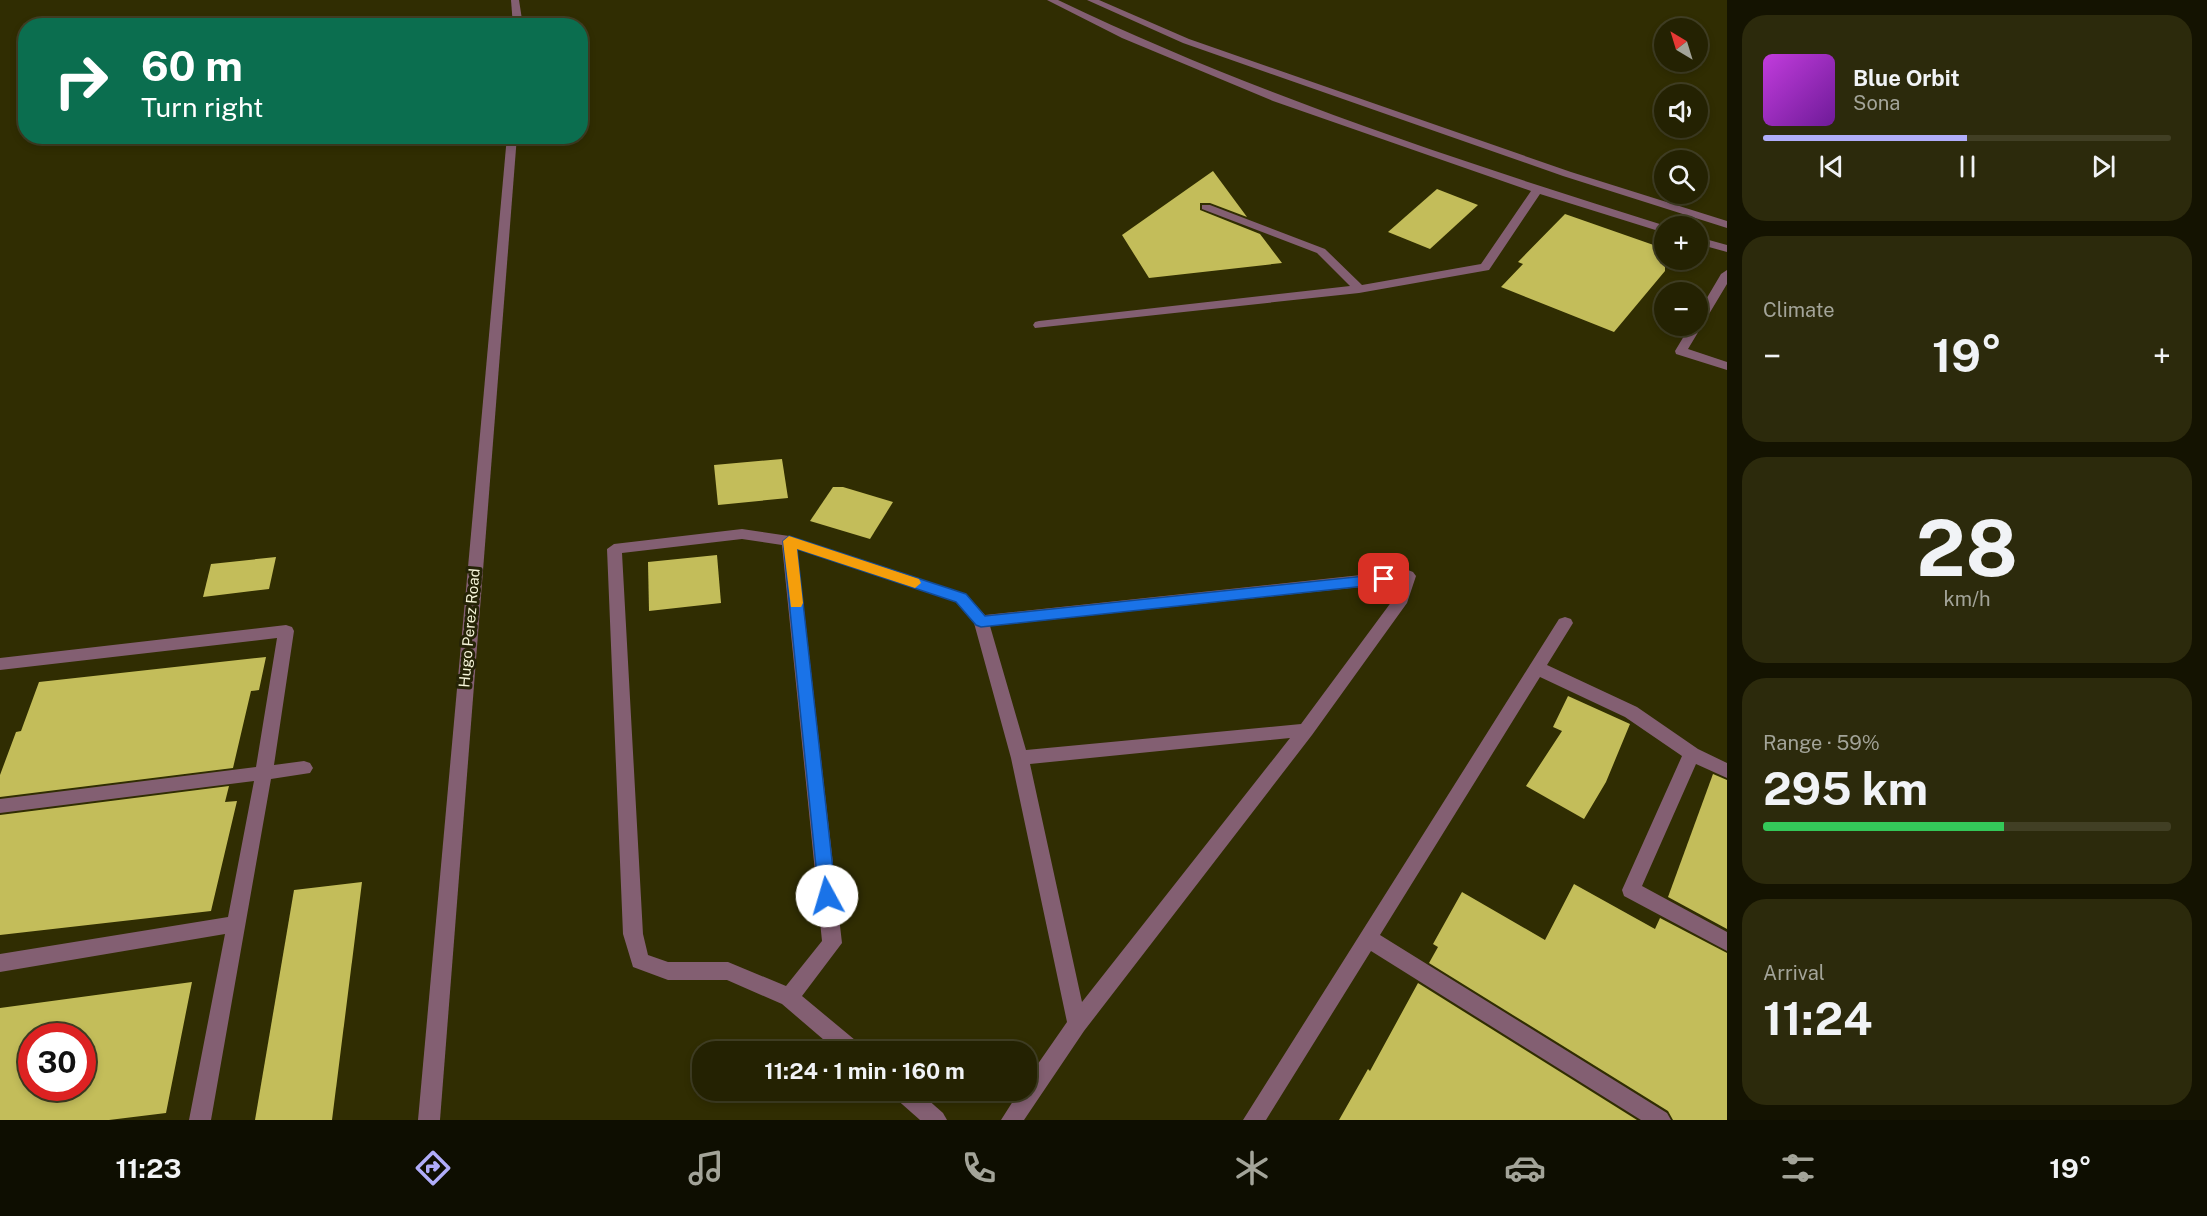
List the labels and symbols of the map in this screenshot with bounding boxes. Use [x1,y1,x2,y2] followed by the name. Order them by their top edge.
[1654,18,1708,72] north arrow
[1358,553,1409,604] pin
[455,568,483,688] street label: Hugo Perez Road
[795,864,859,928] position arrow
[18,1023,96,1101] speed limit sign: 30

